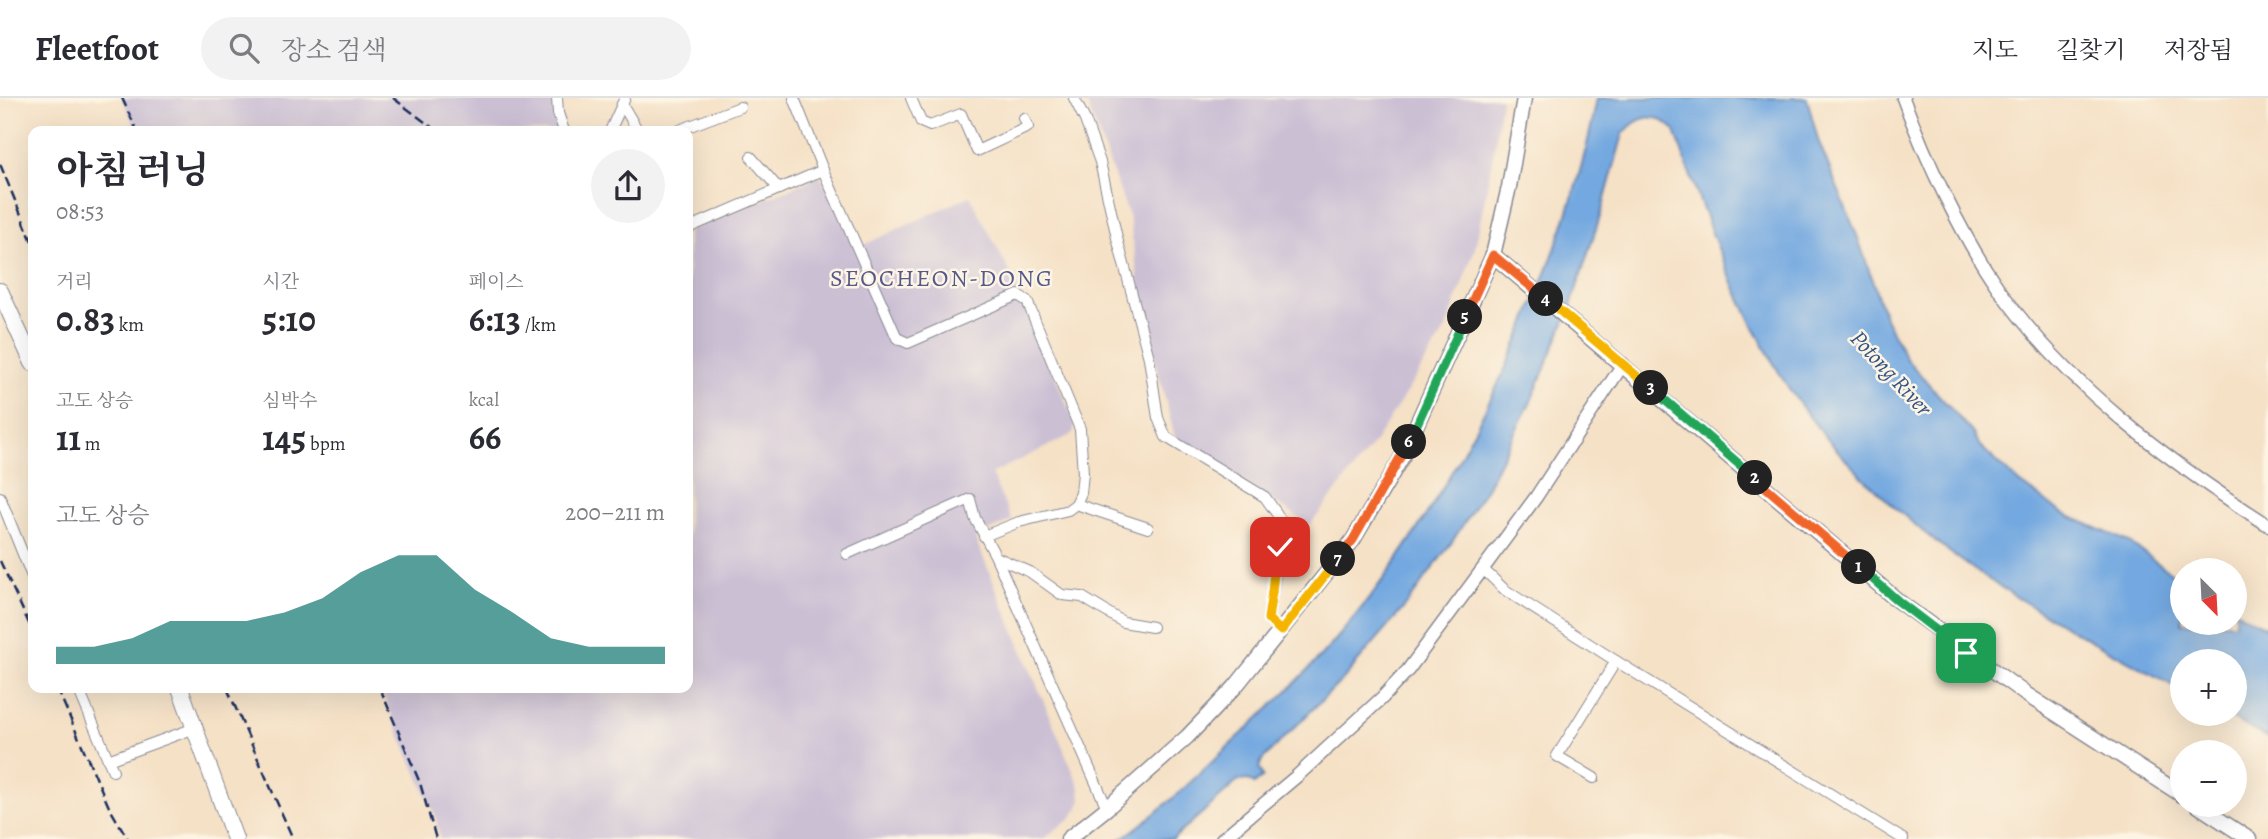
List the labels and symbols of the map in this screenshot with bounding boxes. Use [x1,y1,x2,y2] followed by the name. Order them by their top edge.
[830,262,1054,294] district label: SEOCHEON-DONG
[1528,282,1564,316] pin: 4
[1448,300,1482,334] pin: 5
[1843,324,1939,423] water label: Potong River
[1634,370,1668,406] pin: 3
[1392,424,1426,460] pin: 6
[1738,460,1772,496] pin: 2
[1250,517,1310,577] pin
[1320,542,1356,576] pin: 7
[1842,550,1876,584] pin: 1
[2170,558,2247,635] north arrow
[1936,623,1996,683] pin

